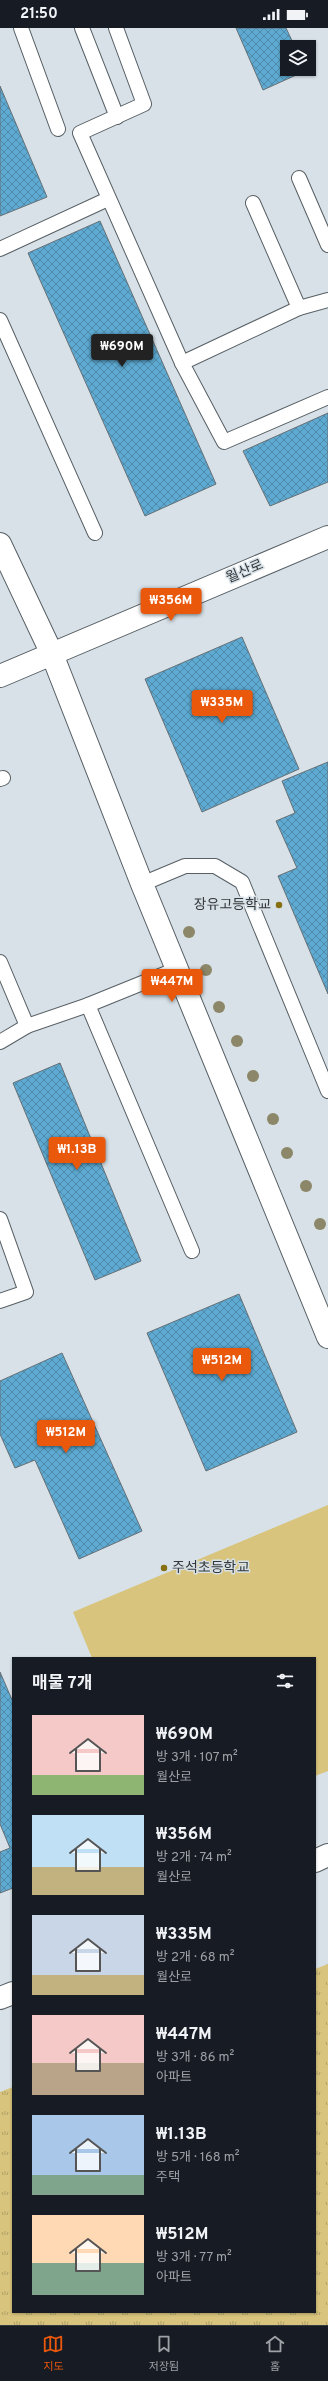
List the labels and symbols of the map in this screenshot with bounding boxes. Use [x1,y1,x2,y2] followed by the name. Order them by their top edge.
[94,334,150,368] pin: ₩690M
[224,557,266,587] street label: 월산로
[143,588,199,622] pin: ₩356M
[194,690,250,724] pin: ₩335M
[194,896,271,914] place label: 장유고등학교
[274,900,284,910] marker: 장유고등학교
[144,969,200,1003] pin: ₩447M
[44,1137,110,1171] pin: ₩1.13B
[194,1348,250,1382] pin: ₩512M
[38,1420,94,1454] pin: ₩512M
[172,1559,249,1577] place label: 주석초등학교
[159,1563,169,1573] marker: 주석초등학교

